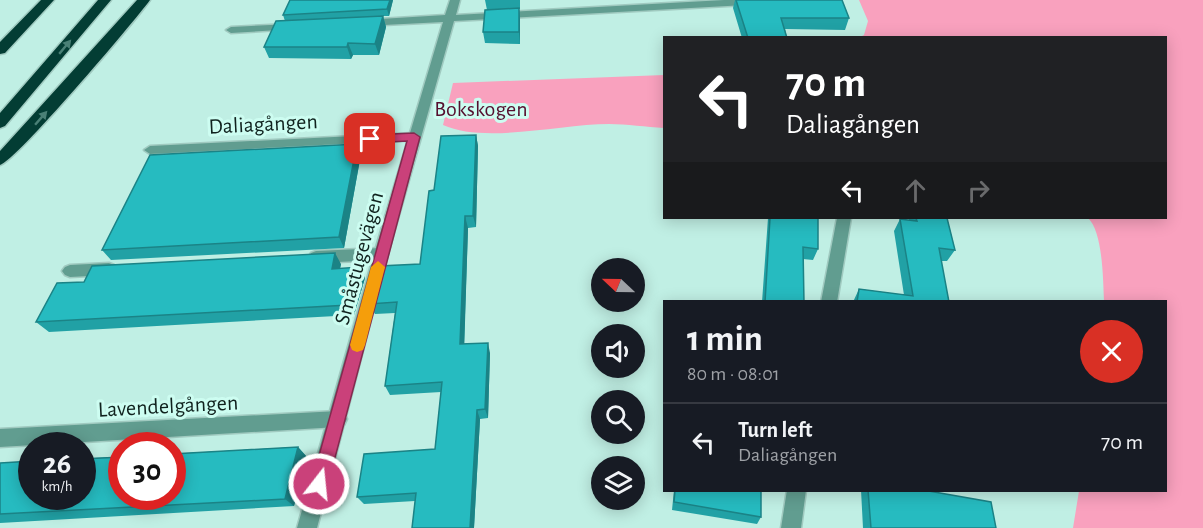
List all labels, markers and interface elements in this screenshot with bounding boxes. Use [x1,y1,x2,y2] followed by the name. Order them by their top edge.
[58,40,71,55] one-way arrow
[687,60,765,138] icon: left
[786,62,866,104] text: 70 m
[434,98,528,120] park label: Bokskogen
[34,110,47,125] one-way arrow
[208,110,318,138] street label: Daliagången
[786,111,920,138] text: Daliagången
[344,113,395,164] pin
[353,122,386,155] icon: arrive
[836,174,869,207] icon: left
[899,174,932,207] icon: ahead
[962,174,995,207] icon: right
[331,189,387,327] street label: Småstugevägen
[591,258,645,312] north arrow
[591,258,645,510] map controls
[1080,320,1143,383] button: close
[687,321,763,357] text: 1 min
[591,324,645,378] button: sound
[687,364,780,384] text: 80 m · 08:01
[591,390,645,444] button: search
[97,391,239,421] street label: Lavendelgången
[738,419,812,441] text: Turn left
[687,426,720,459] icon: left
[1101,431,1143,453] text: 70 m
[108,432,186,510] speed limit sign: 30
[738,445,837,465] text: Daliagången
[43,449,71,479] text: 26
[287,452,351,516] position arrow
[591,456,645,510] button: layers
[42,479,72,494] text: km/h

